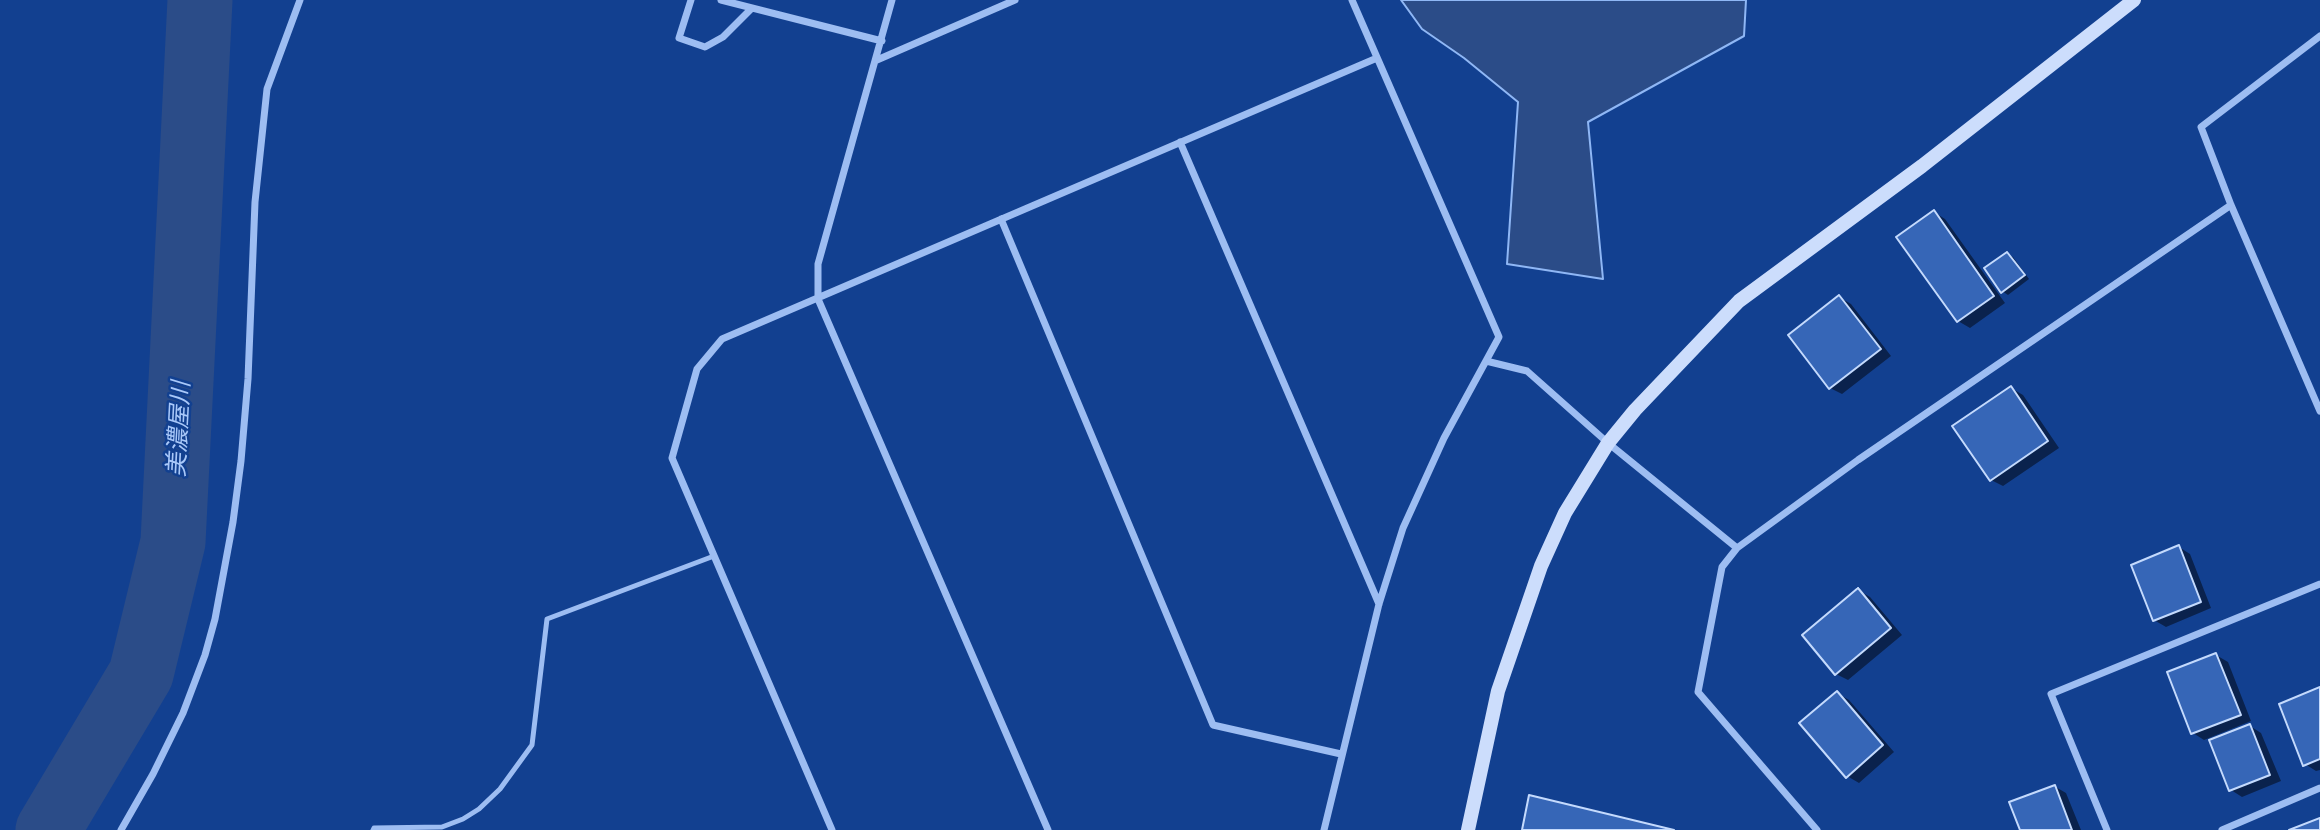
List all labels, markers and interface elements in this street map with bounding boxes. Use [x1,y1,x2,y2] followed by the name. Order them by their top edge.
[162,380,196,478] water label: 美濃屋川

